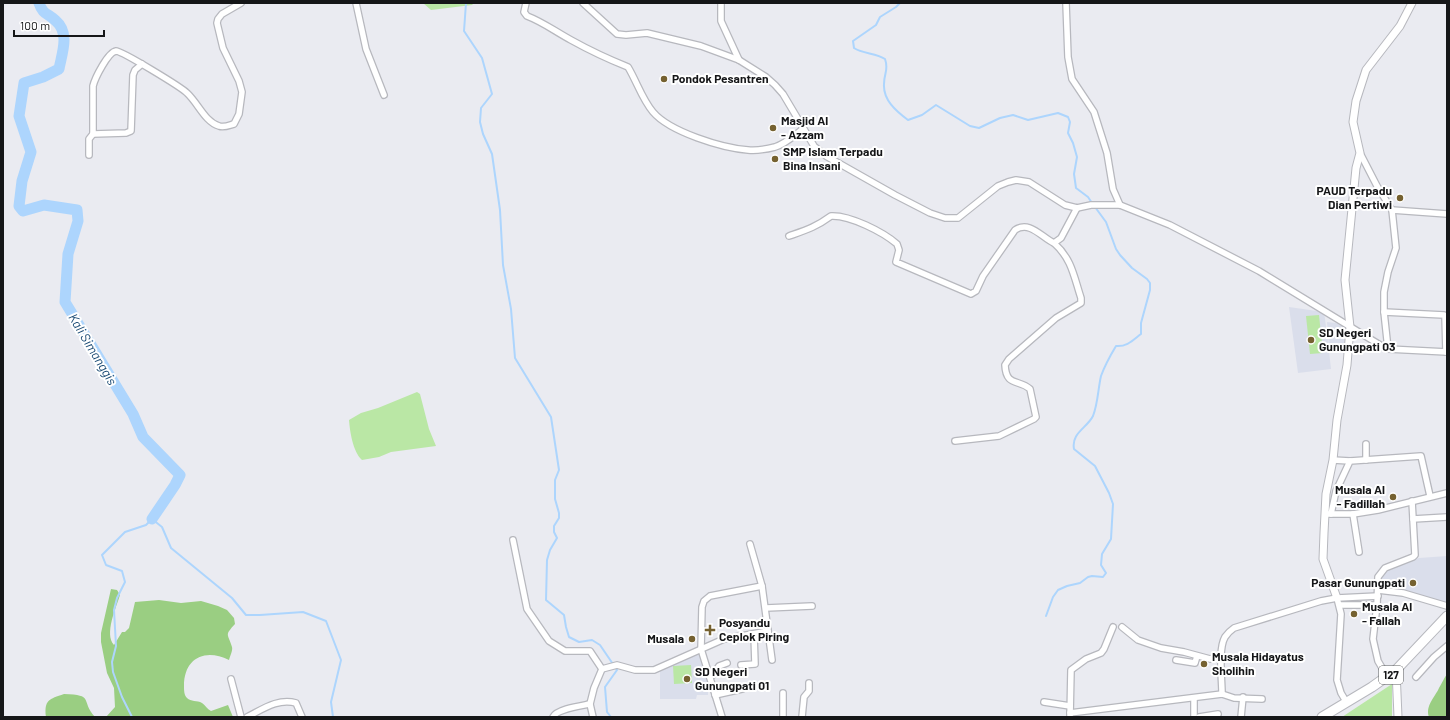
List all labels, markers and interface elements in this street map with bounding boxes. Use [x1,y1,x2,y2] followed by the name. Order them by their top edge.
[14,12,104,38] scale bar
[20,18,50,32] text: 100 m
[672,71,769,85] place label: Pondok Pesantren
[659,74,669,84] marker: Pondok Pesantren
[781,113,828,141] place label: Masjid Al - Azzam
[768,123,778,133] marker: Masjid Al - Azzam
[783,144,883,172] place label: SMP Islam Terpadu Bina Insani
[770,154,780,164] marker: SMP Islam Terpadu Bina Insani
[1317,183,1392,211] place label: PAUD Terpadu Dian Pertiwi
[1395,193,1405,203] marker: PAUD Terpadu Dian Pertiwi
[65,310,121,388] water label: Kali Simanggis
[1319,325,1396,353] place label: SD Negeri Gunungpati 03
[1306,335,1316,345] marker: SD Negeri Gunungpati 03
[1335,482,1385,510] place label: Musala Al - Fadillah
[1388,492,1398,502] marker: Musala Al - Fadillah
[1311,575,1405,589] place label: Pasar Gunungpati
[1408,578,1418,588] marker: Pasar Gunungpati
[1362,599,1412,627] place label: Musala Al - Fallah
[1349,609,1359,619] marker: Musala Al - Fallah
[719,615,790,643] place label: Posyandu Ceplok Piring
[704,624,716,636] marker: Posyandu Ceplok Piring
[647,631,684,645] place label: Musala
[687,634,697,644] marker: Musala
[1212,649,1304,677] place label: Musala Hidayatus Sholihin
[1199,659,1209,669] marker: Musala Hidayatus Sholihin
[695,664,769,692] place label: SD Negeri Gunungpati 01
[1379,666,1403,684] road number: 127
[682,674,692,684] marker: SD Negeri Gunungpati 01

